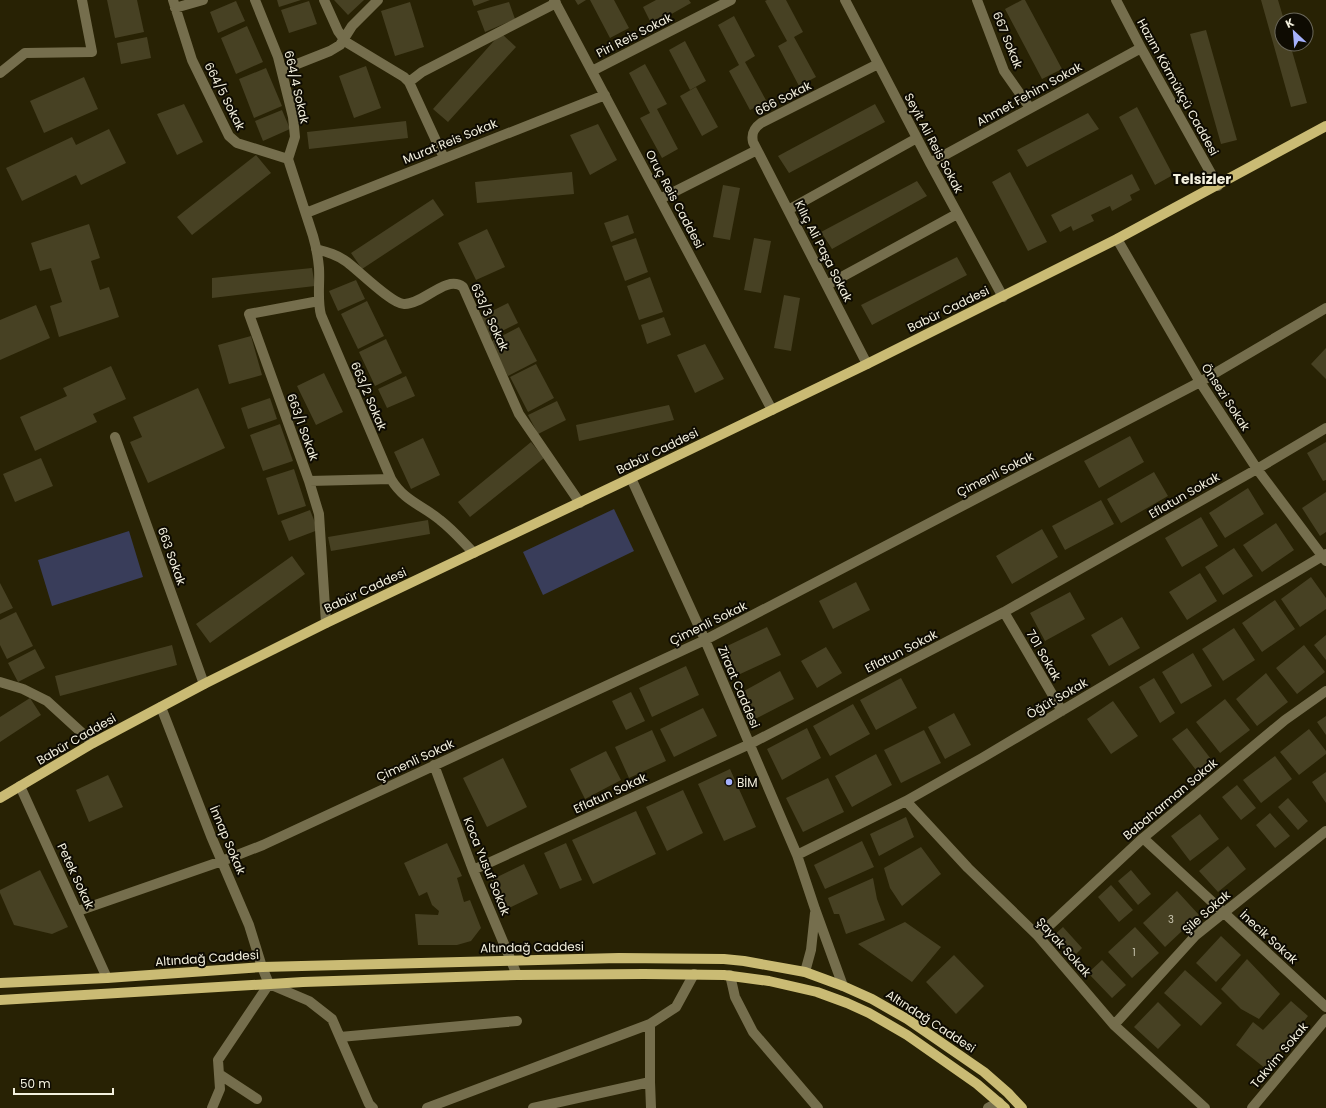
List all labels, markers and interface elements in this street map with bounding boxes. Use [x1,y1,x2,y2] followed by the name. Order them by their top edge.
[593,8,676,61] street label: Piri Reis Sokak
[989,9,1027,72] street label: 667 Sokak
[1274,12,1314,52] north arrow
[1283,14,1297,32] text: K
[1133,15,1223,159] street label: Hazım Körmükçü Caddesi
[280,49,314,126] street label: 664/4 Sokak
[973,58,1085,130] street label: Ahmet Fehim Sokak
[201,59,250,134] street label: 664/5 Sokak
[752,76,815,119] street label: 666 Sokak
[900,90,968,197] street label: Seyit Ali Reis Sokak
[400,114,501,168] street label: Murat Reis Sokak
[642,147,708,251] street label: Oruç Reis Caddesi
[1173,169,1231,189] district label: Telsizler
[791,197,857,305] street label: Kılıç Ali Paşa Sokak
[467,280,513,354] street label: 633/3 Sokak
[904,282,992,336] street label: Babür Caddesi
[347,359,391,434] street label: 663/2 Sokak
[1198,360,1255,435] street label: Önsezi Sokak
[283,391,323,464] street label: 663/1 Sokak
[613,424,701,478] street label: Babür Caddesi
[954,447,1037,501] street label: Çimenli Sokak
[1145,467,1223,522] street label: Eflatun Sokak
[154,525,191,588] street label: 663 Sokak
[321,563,409,617] street label: Babür Caddesi
[667,597,750,649] street label: Çimenli Sokak
[862,625,941,677] street label: Eflatun Sokak
[1023,626,1066,684] street label: 701 Sokak
[714,643,764,731] street label: Ziraat Caddesi
[1023,673,1091,722] street label: Öğüt Sokak
[33,709,119,769] street label: Babür Caddesi
[373,734,457,785] street label: Çimenli Sokak
[1119,754,1221,844] street label: Babaharman Sokak
[570,768,650,817] street label: Eflatun Sokak
[737,774,758,791] place label: BİM
[724,777,734,787] marker: BİM
[206,803,250,878] street label: İnnap Sokak
[460,814,515,918] street label: Koca Yusuf Sokak
[53,840,99,912] street label: Petek Sokak
[1178,886,1234,938] street label: Şile Sokak
[1236,906,1302,968] street label: İnecik Sokak
[1168,912,1174,927] house number: 3
[1033,914,1096,981] street label: Şayak Sokak
[480,938,584,956] street label: Altındağ Caddesi
[1132,945,1136,960] house number: 1
[155,946,259,970] street label: Altındağ Caddesi
[883,986,979,1056] street label: Altındağ Caddesi
[1246,1018,1312,1092] street label: Takvim Sokak
[14,1070,113,1096] scale bar
[20,1075,51,1092] text: 50 m

